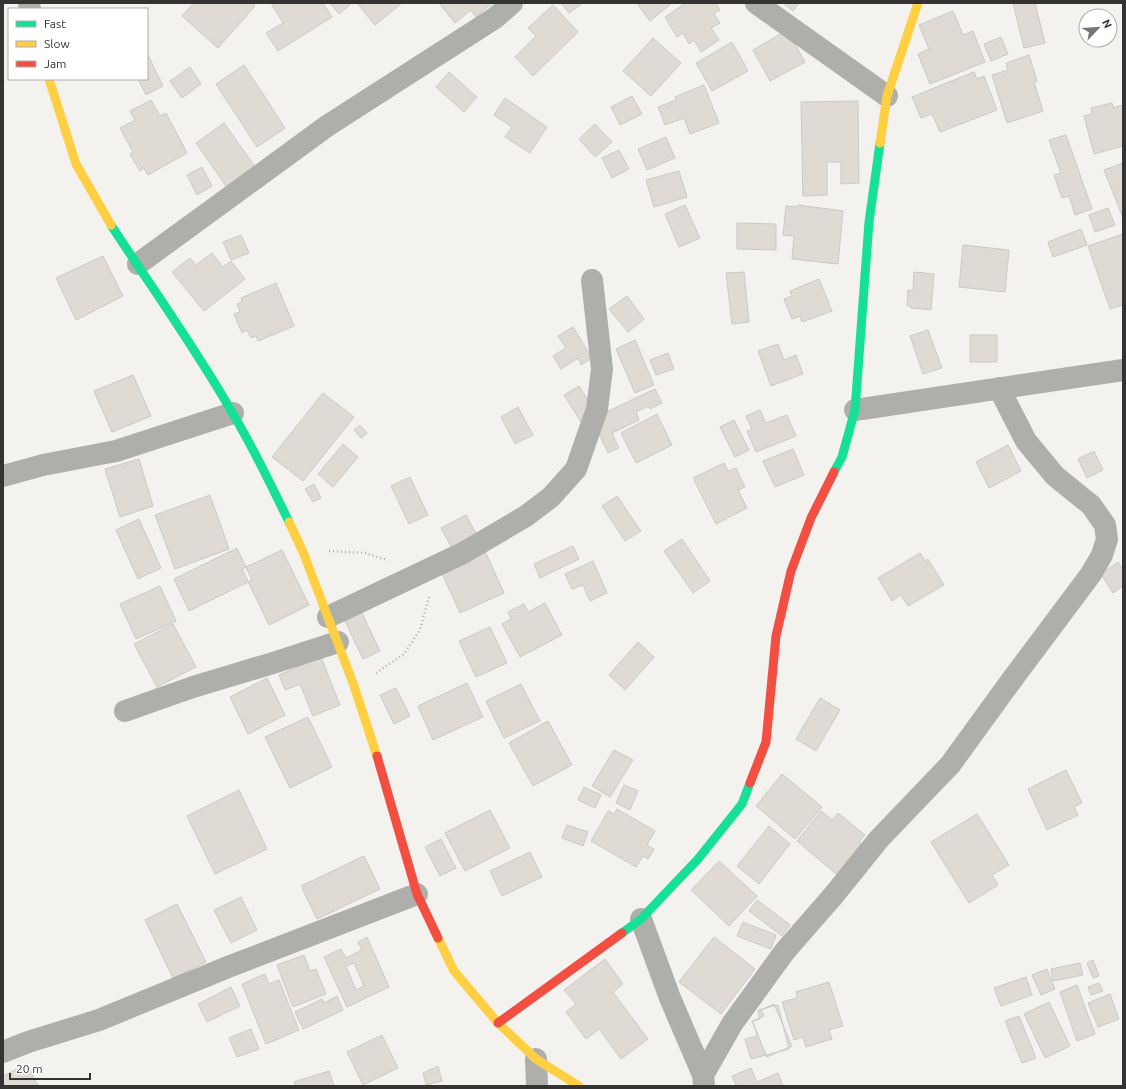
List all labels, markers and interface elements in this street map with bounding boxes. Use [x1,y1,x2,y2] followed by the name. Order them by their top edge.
[8,8,148,80] legend
[1078,8,1118,48] north arrow
[44,17,66,30] text: Fast
[1100,18,1114,30] text: N
[44,37,70,50] text: Slow
[44,57,66,70] text: Jam
[10,1055,90,1081] scale bar
[16,1062,43,1075] text: 20 m

